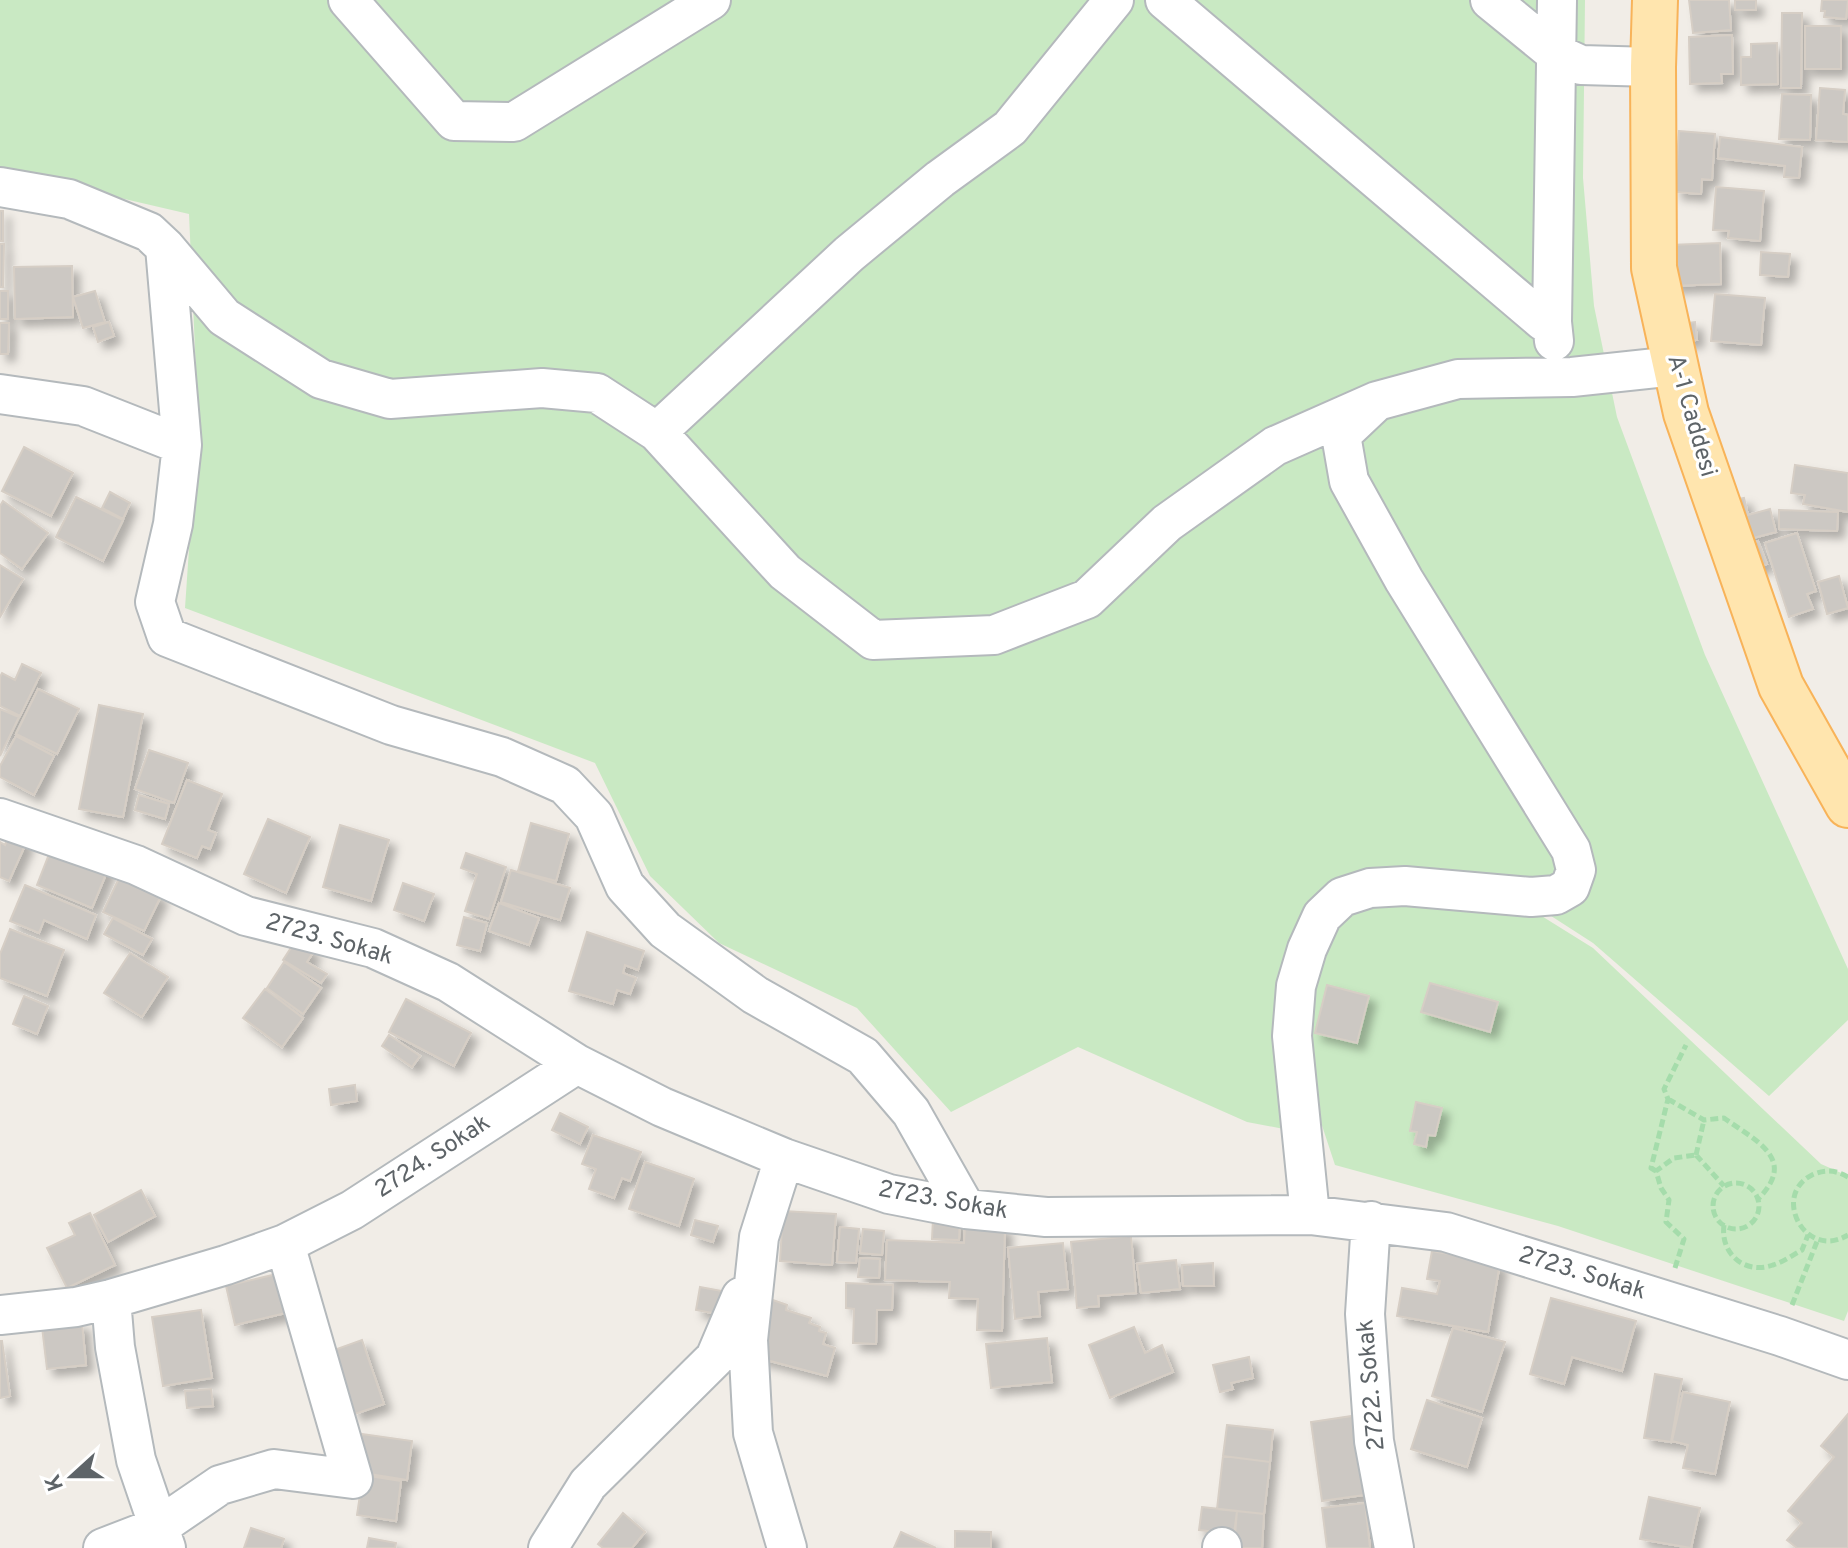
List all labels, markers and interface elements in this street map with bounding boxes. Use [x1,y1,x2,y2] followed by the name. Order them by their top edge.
[1659,351,1723,481] street label: A-1 Caddesi
[262,907,396,973] street label: 2723. Sokak
[370,1109,496,1205] street label: 2724. Sokak
[876,1175,1010,1227] street label: 2723. Sokak
[1515,1240,1649,1308] street label: 2723. Sokak
[1351,1318,1393,1452] street label: 2722. Sokak
[32,1436,112,1516] north arrow
[40,1470,71,1494] text: K

